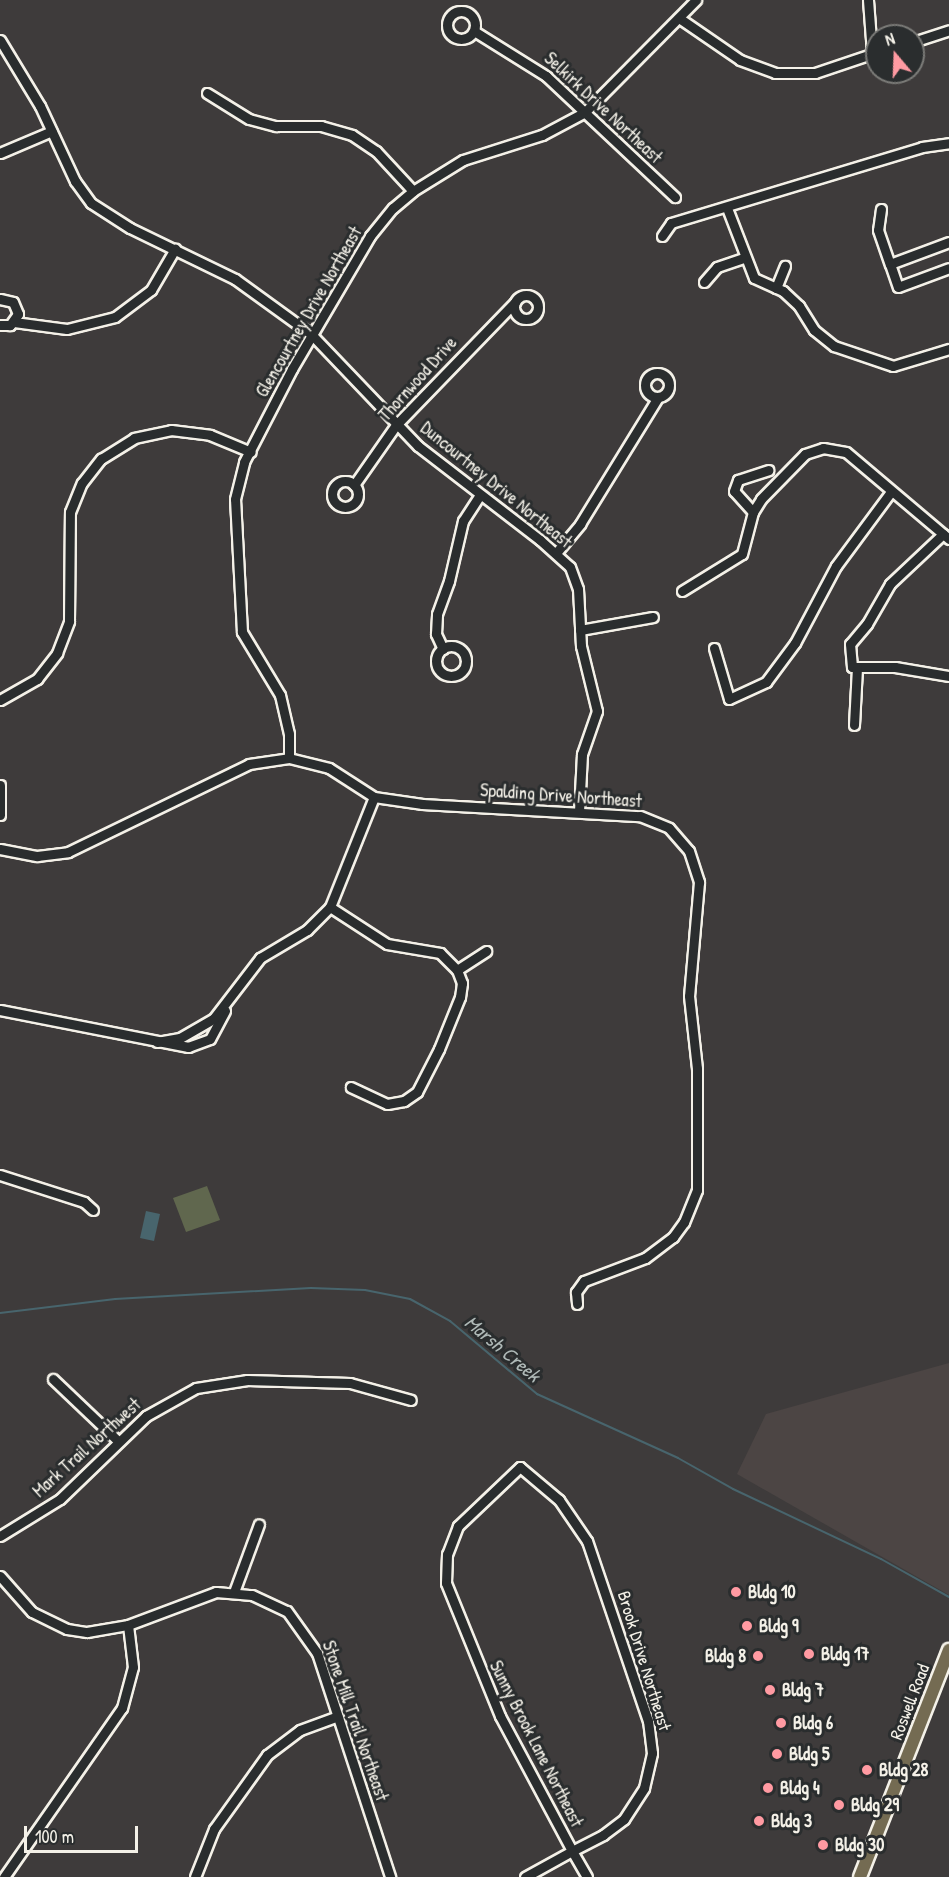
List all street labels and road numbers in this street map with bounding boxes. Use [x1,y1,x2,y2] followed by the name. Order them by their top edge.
[540,48,666,168] street label: Selkirk Drive Northeast
[251,223,367,401] street label: Glencourtney Drive Northeast
[374,332,462,426] street label: Thornwood Drive
[416,417,576,553] street label: Duncourtney Drive Northeast
[479,780,643,812] street label: Spalding Drive Northeast
[29,1394,145,1502] street label: Mark Trail Northwest
[612,1588,676,1734] street label: Brook Drive Northeast
[317,1638,393,1804] street label: Stone Mill Trail Northeast
[485,1657,587,1831] street label: Sunny Brook Lane Northeast
[886,1661,934,1743] street label: Roswell Road

